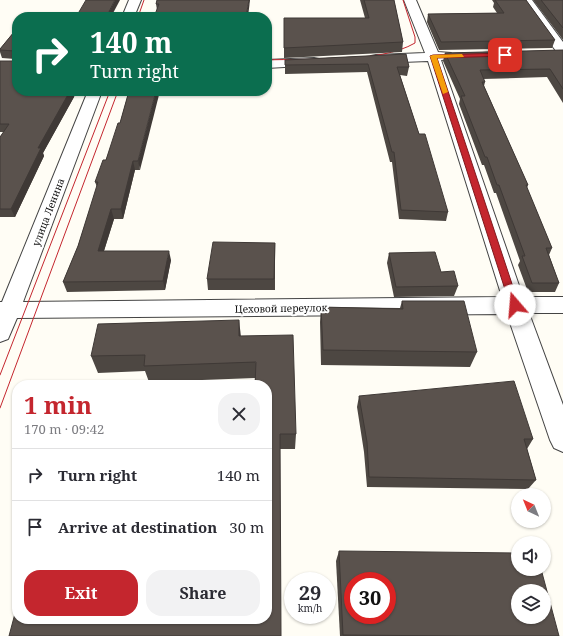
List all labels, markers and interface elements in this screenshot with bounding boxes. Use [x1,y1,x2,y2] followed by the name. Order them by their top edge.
[90,23,172,61] text: 140 m
[24,28,76,80] icon: right
[488,38,522,72] pin
[494,44,516,66] icon: arrive
[90,59,179,83] text: Turn right
[29,176,68,248] street label: улица Ленина
[494,284,536,326] position arrow
[235,300,328,316] street label: Цеховой переулок
[24,388,92,421] text: 1 min
[218,393,260,435] button: close
[24,420,104,438] text: 170 m · 09:42
[24,464,46,486] icon: right
[58,465,137,485] text: Turn right
[217,465,260,485] text: 140 m
[511,488,551,528] north arrow
[511,488,551,624] map controls
[24,516,46,538] icon: arrive
[58,517,217,537] text: Arrive at destination
[229,517,264,537] text: 30 m
[511,536,551,576] button: sound
[24,570,138,616] button: Exit
[146,570,260,616] button: Share
[344,572,396,624] speed limit sign: 30
[299,579,321,606] text: 29
[511,584,551,624] button: layers
[298,601,322,615] text: km/h

